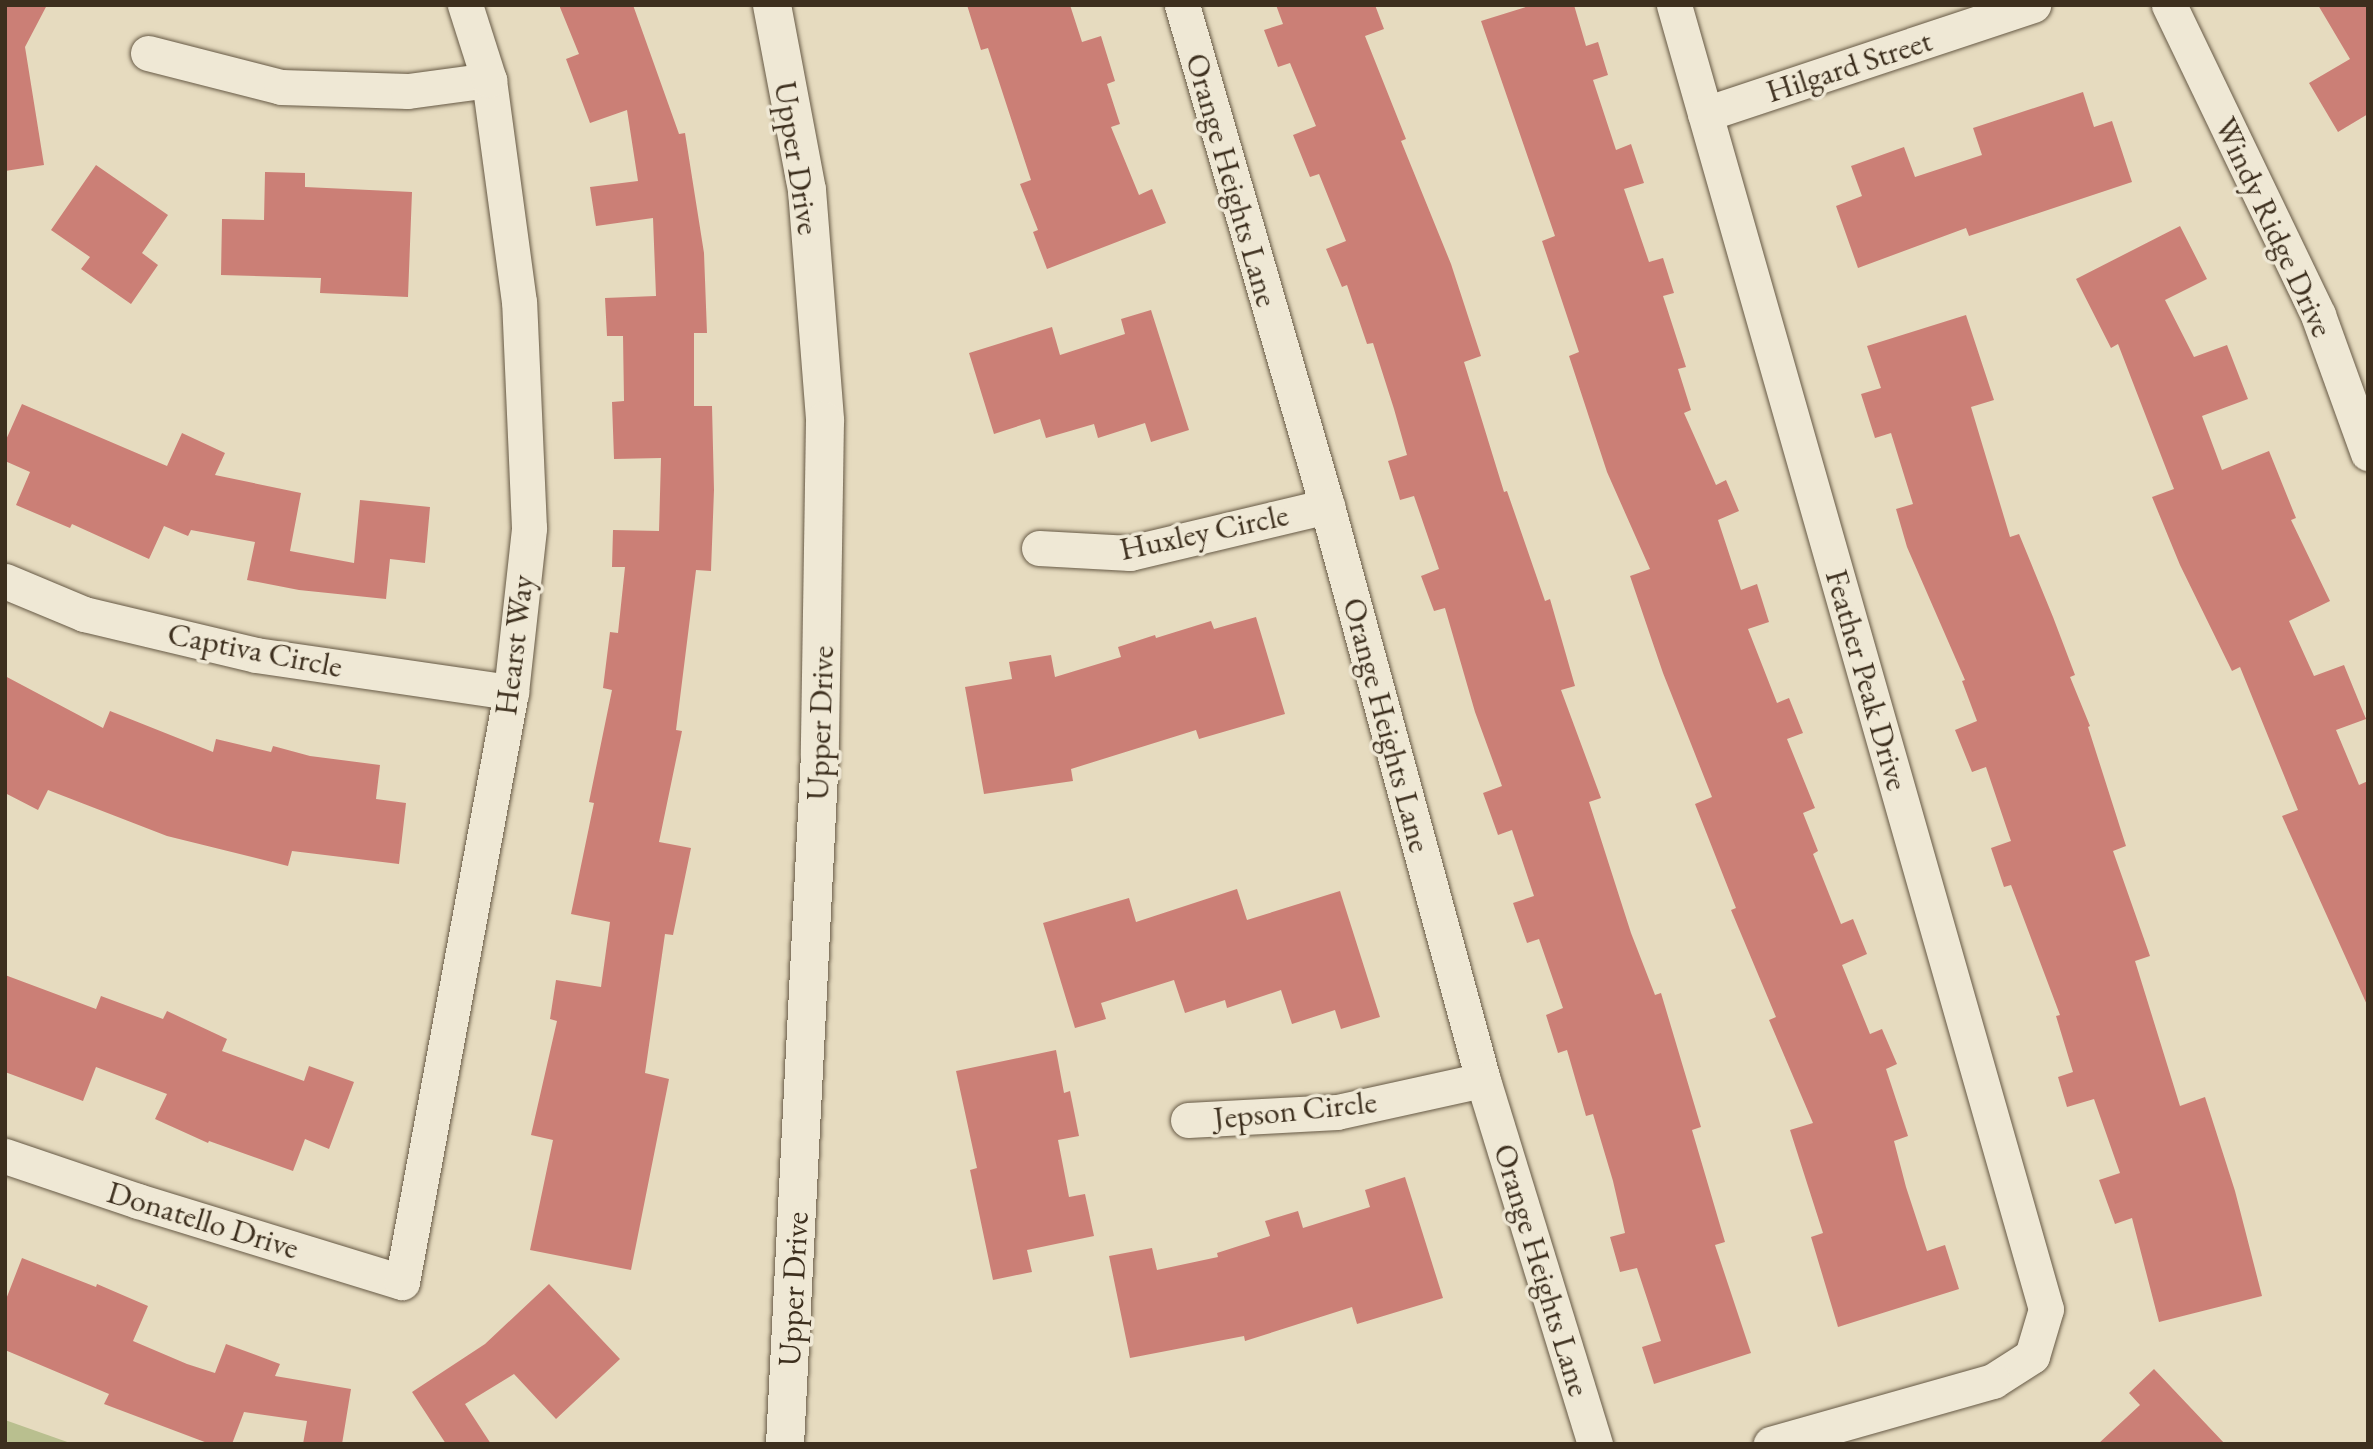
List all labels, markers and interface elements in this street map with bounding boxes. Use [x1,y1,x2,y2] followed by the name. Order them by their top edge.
[1761,21,1937,111] street label: Hilgard Street
[1177,49,1287,311] street label: Orange Heights Lane
[766,79,828,237] street label: Upper Drive
[2206,111,2342,343] street label: Windy Ridge Drive
[1116,495,1292,569] street label: Huxley Circle
[1817,565,1917,795] street label: Feather Peak Drive
[486,573,542,717] street label: Hearst Way
[1335,594,1439,856] street label: Orange Heights Lane
[164,614,346,686] street label: Captiva Circle
[798,645,842,801] street label: Upper Drive
[1212,1082,1378,1138] street label: Jepson Circle
[1485,1139,1599,1401] street label: Orange Heights Lane
[103,1173,303,1267] street label: Donatello Drive
[770,1211,816,1367] street label: Upper Drive

